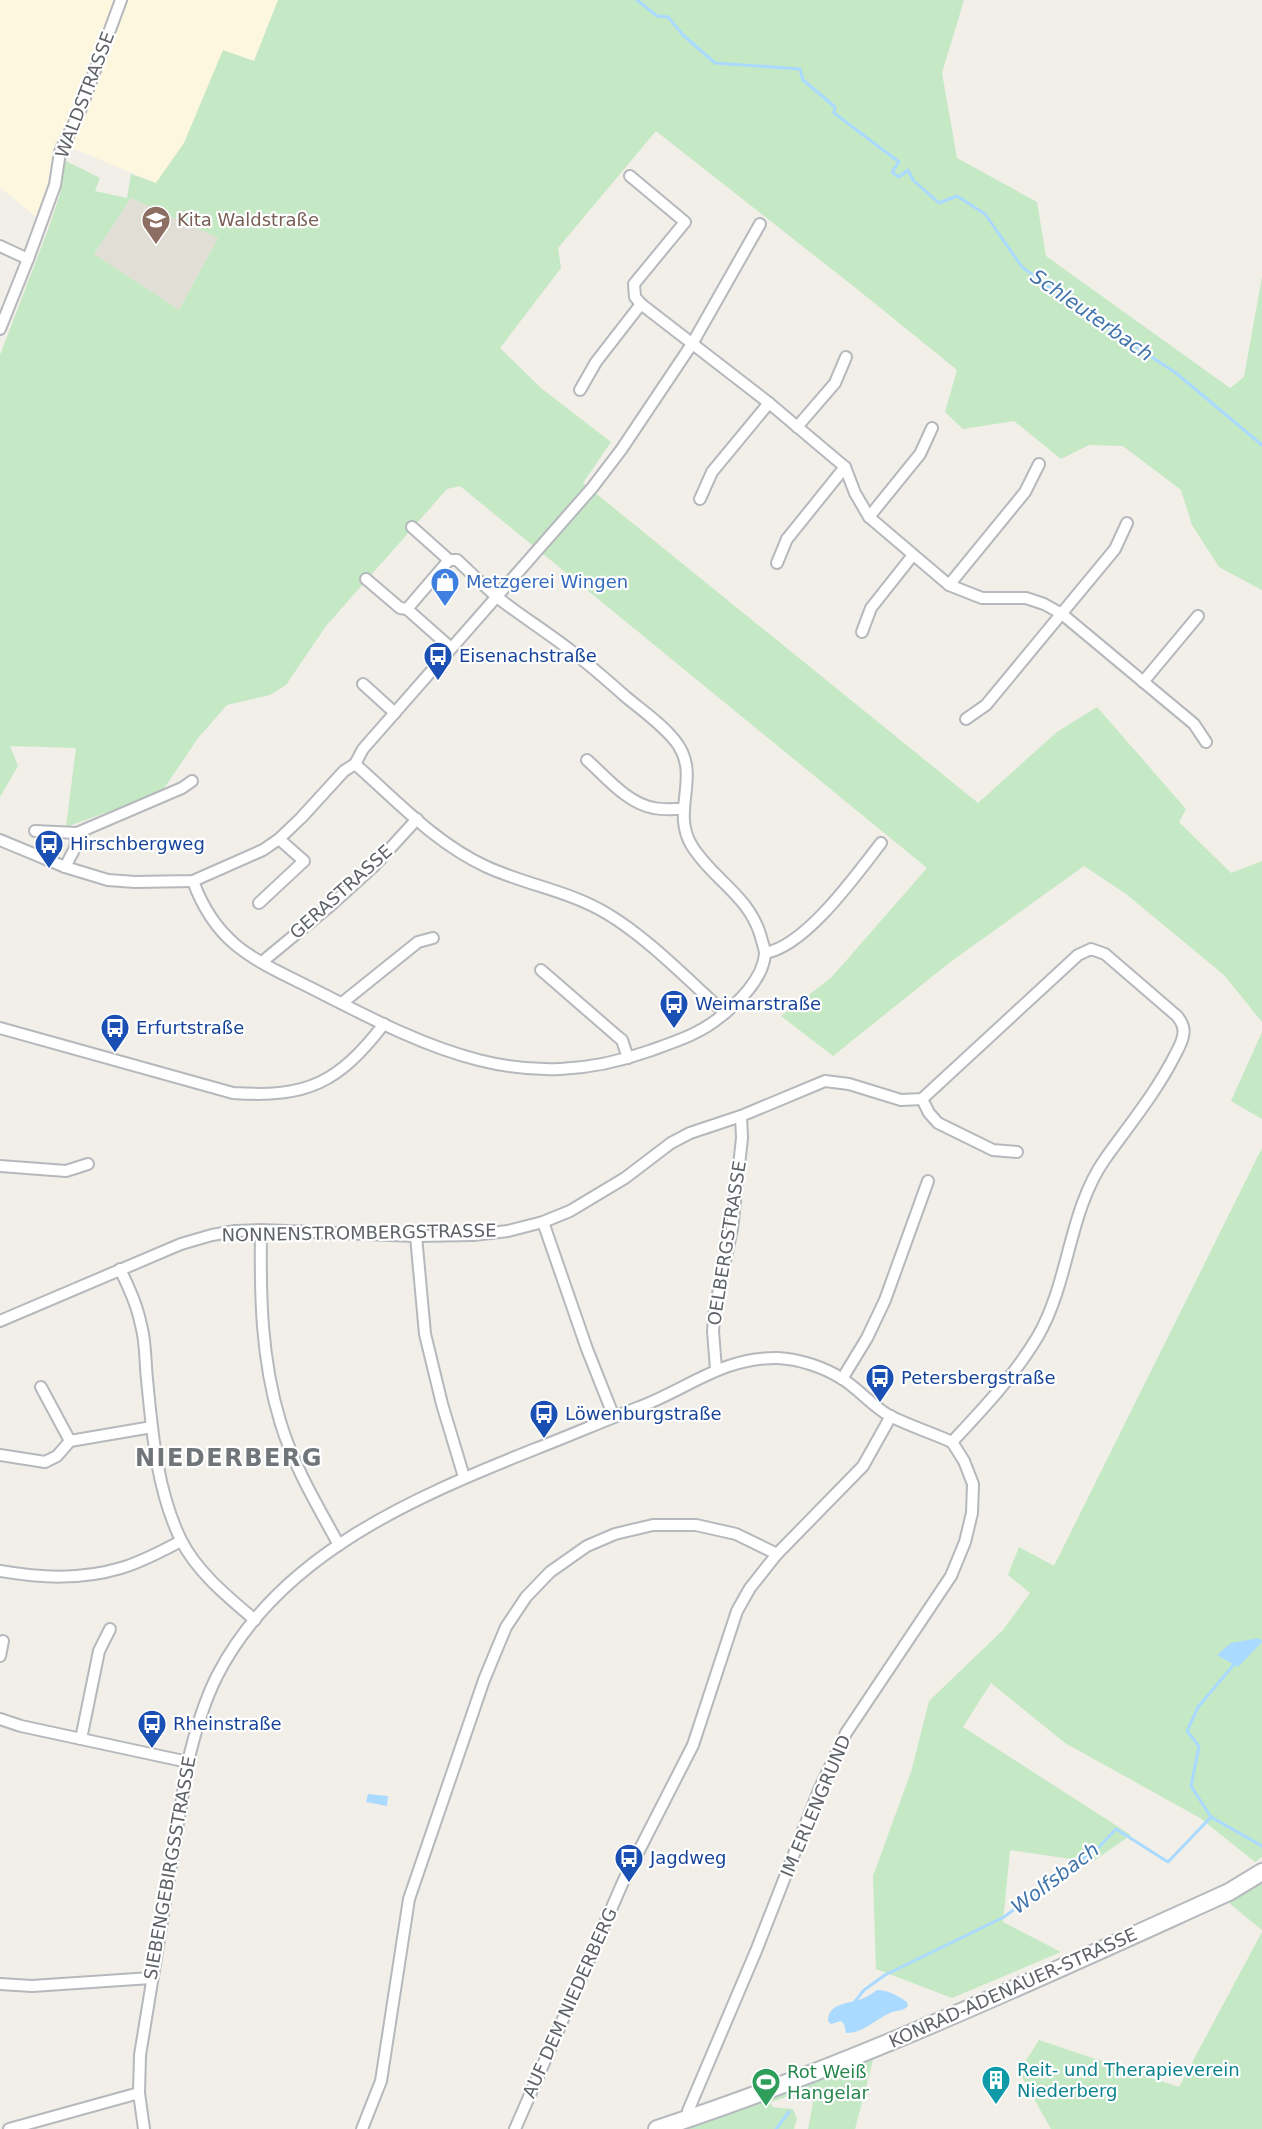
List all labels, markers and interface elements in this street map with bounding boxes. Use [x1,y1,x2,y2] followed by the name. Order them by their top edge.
[51,29,118,161] street label: WALDSTRASSE
[140,204,172,246] school or university icon: Kita Waldstraße
[177,209,319,230] place label: Kita Waldstraße
[1026,264,1158,366] water label: Schleuterbach
[429,566,461,608] shop icon: Metzgerei Wingen
[466,571,628,592] place label: Metzgerei Wingen
[422,640,454,682] bus stop icon: Eisenachstraße
[459,645,597,666] place label: Eisenachstraße
[33,828,65,870] bus stop icon: Hirschbergweg
[70,833,205,854] place label: Hirschbergweg
[285,840,396,943] street label: GERASTRASSE
[658,988,690,1030] bus stop icon: Weimarstraße
[695,993,821,1014] place label: Weimarstraße
[99,1012,131,1054] bus stop icon: Erfurtstraße
[136,1017,244,1038] place label: Erfurtstraße
[703,1159,750,1327] street label: OELBERGSTRASSE
[221,1220,497,1245] street label: NONNENSTROMBERGSTRASSE
[864,1362,896,1404] bus stop icon: Petersbergstraße
[901,1367,1056,1388] place label: Petersbergstraße
[528,1398,560,1440] bus stop icon: Löwenburgstraße
[565,1403,722,1424] place label: Löwenburgstraße
[135,1444,323,1472] district label: NIEDERBERG
[136,1708,168,1750] bus stop icon: Rheinstraße
[173,1713,282,1734] place label: Rheinstraße
[776,1732,855,1880] street label: IM ERLENGRUND
[139,1754,200,1981] street label: SIEBENGEBIRGSSTRASSE
[1006,1837,1104,1919] water label: Wolfsbach
[613,1842,645,1884] bus stop icon: Jagdweg
[649,1847,726,1868] place label: Jagdweg
[518,1904,621,2101] street label: AUF DEM NIEDERBERG
[885,1923,1140,2052] street label: KONRAD-ADENAUER-STRASSE
[1017,2059,1240,2101] place label: Reit- und Therapieverein Niederberg
[787,2061,870,2103] place label: Rot Weiß Hangelar
[980,2064,1012,2106] building icon: Reit- und Therapieverein Niederberg
[750,2066,782,2108] sports icon: Rot Weiß Hangelar

